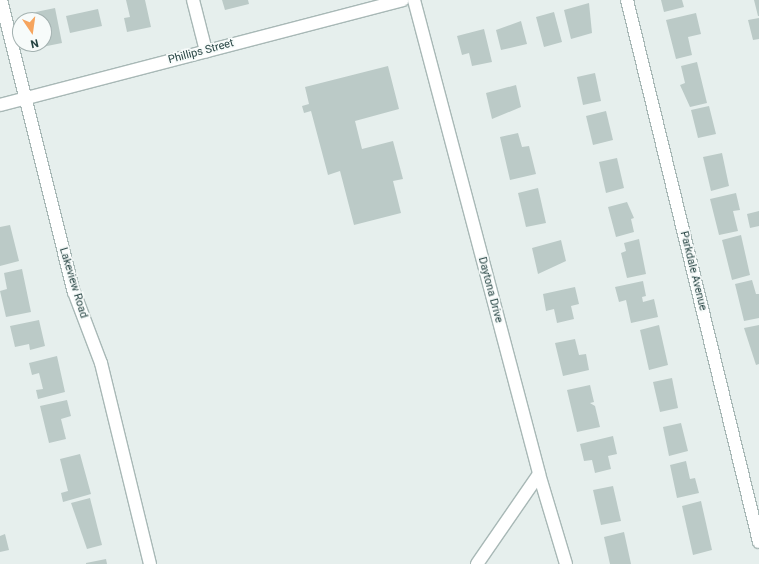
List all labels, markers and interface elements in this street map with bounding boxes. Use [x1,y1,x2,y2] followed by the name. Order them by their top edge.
[12,12,52,52] north arrow
[29,36,40,50] text: N
[167,37,235,67] street label: Phillips Street
[677,230,709,312] street label: Parkdale Avenue
[56,246,90,320] street label: Lakeview Road
[475,256,505,324] street label: Daytona Drive

